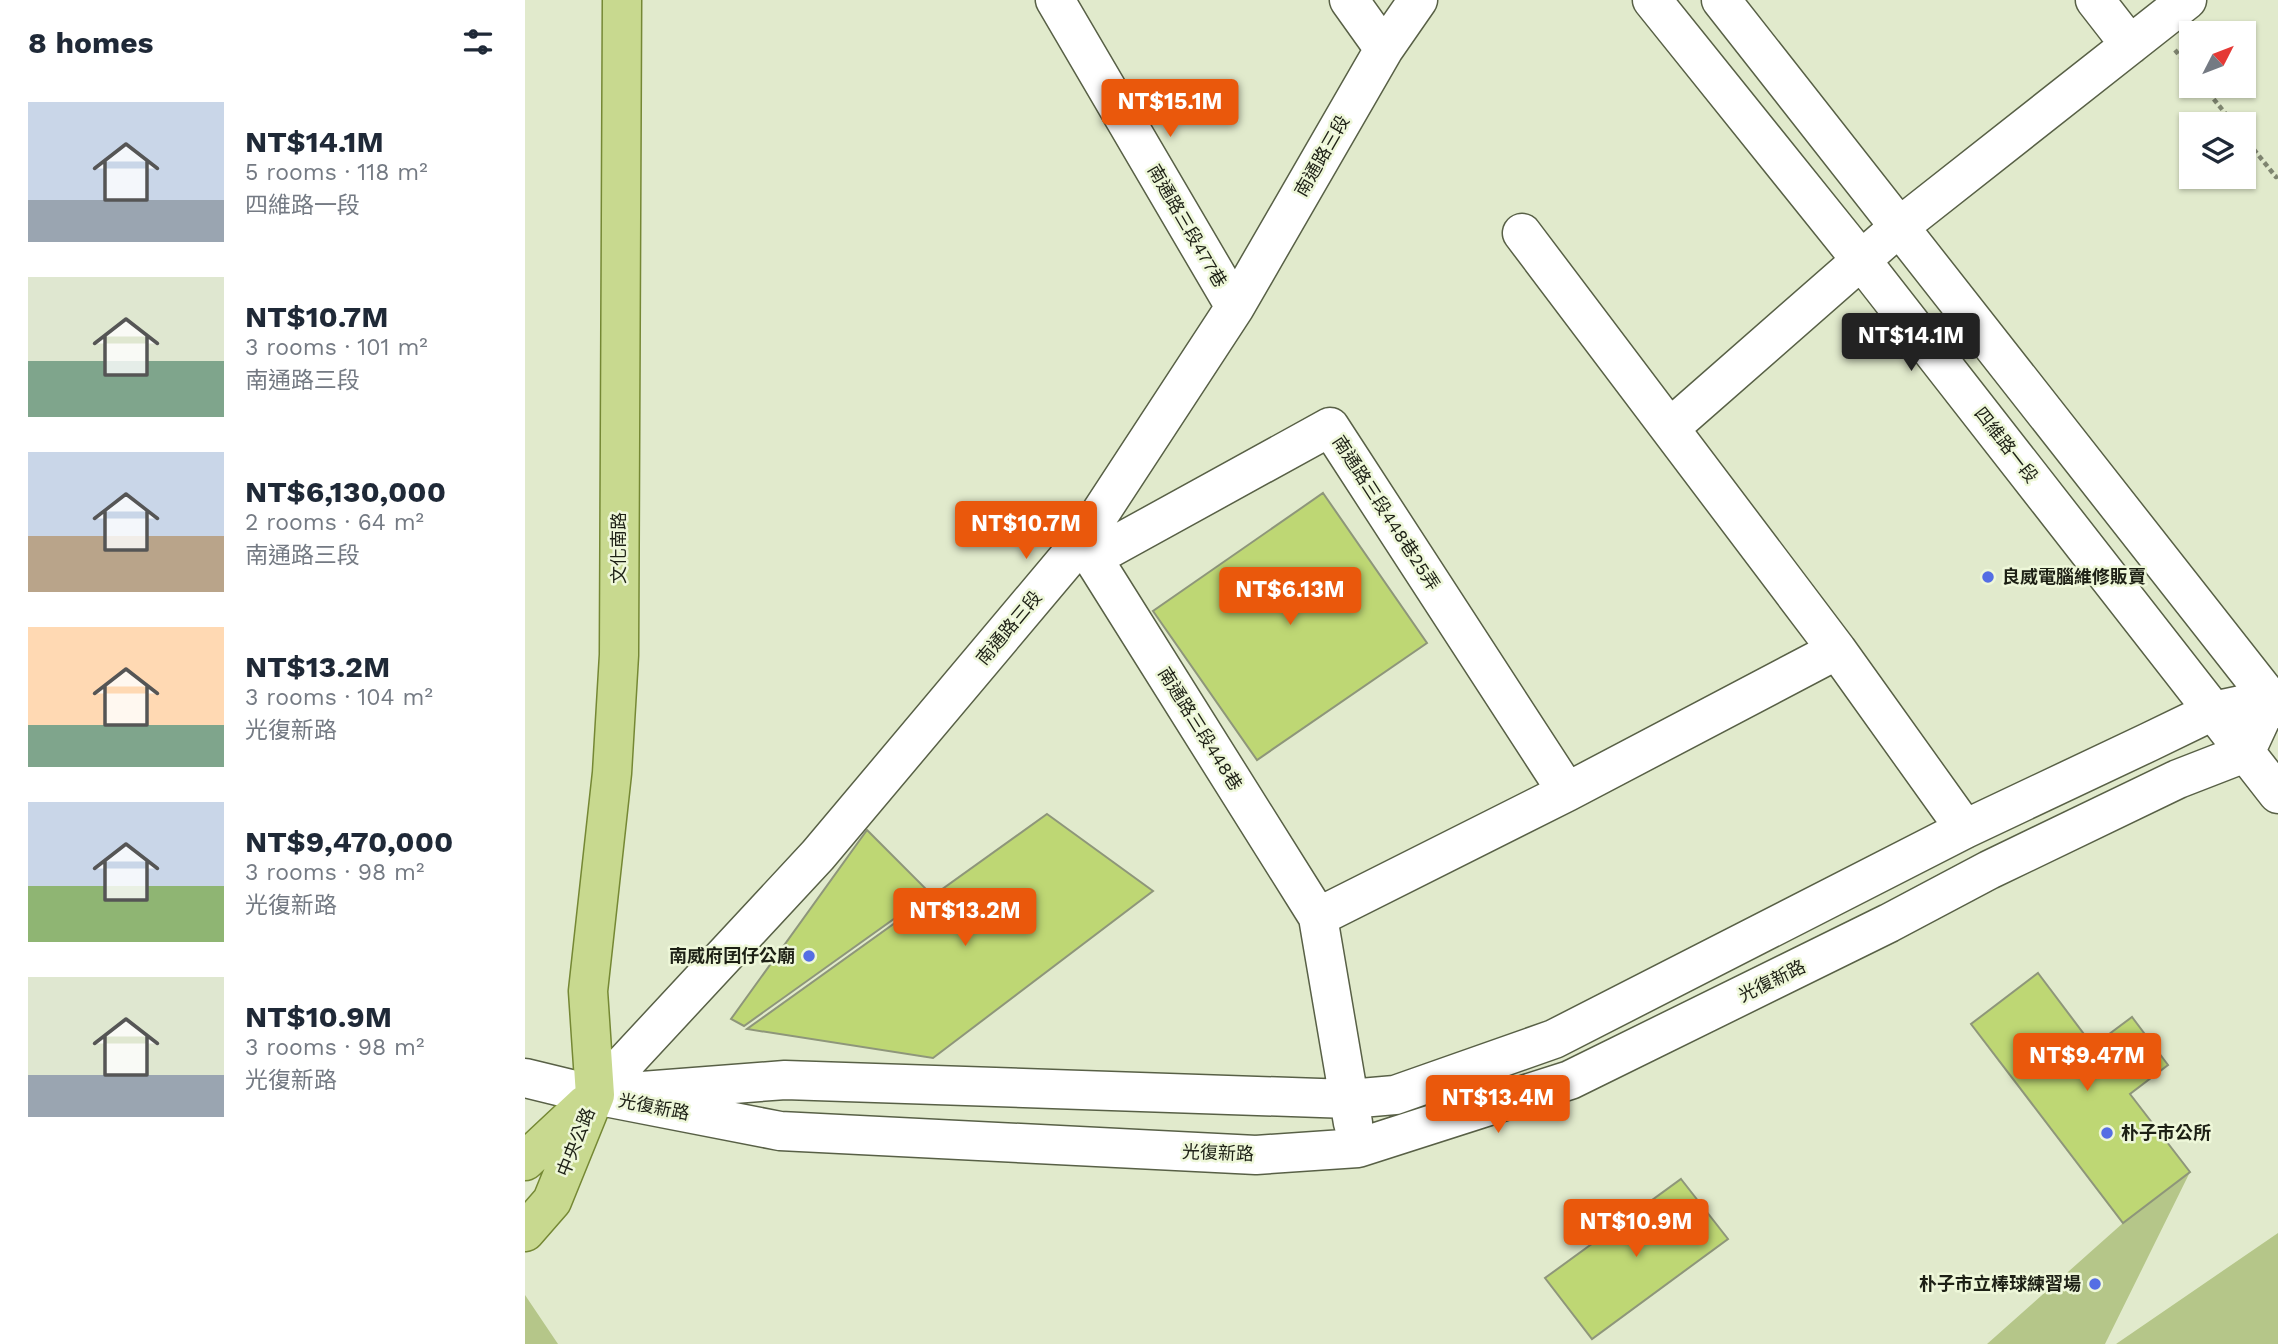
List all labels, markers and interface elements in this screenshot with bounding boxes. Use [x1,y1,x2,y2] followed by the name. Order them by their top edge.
[2179,21,2256,98] north arrow
[2179,21,2256,189] map controls
[459,23,497,61] icon: filters
[28,25,154,60] text: 8 homes
[1098,80,1242,139] pin: NT$15.1M
[1117,88,1223,115] text: NT$15.1M
[1290,112,1353,200] street label: 南通路三段
[2179,112,2256,189] button: layers
[245,124,384,159] text: NT$14.1M
[84,130,168,214] icon: home
[245,159,428,186] text: 5 rooms · 118 m²
[1144,161,1231,291] street label: 南通路三段477巷
[245,192,360,219] text: 四維路一段
[245,299,389,334] text: NT$10.7M
[84,305,168,389] icon: home
[1839,314,1983,373] pin: NT$14.1M
[1858,322,1964,349] text: NT$14.1M
[245,334,428,361] text: 3 rooms · 101 m²
[245,367,360,394] text: 南通路三段
[1970,403,2042,487] street label: 四維路一段
[1329,432,1444,594] street label: 南通路三段448巷25弄
[245,474,446,509] text: NT$6,130,000
[84,480,168,564] icon: home
[954,502,1098,561] pin: NT$10.7M
[245,509,424,536] text: 2 rooms · 64 m²
[971,510,1081,537] text: NT$10.7M
[608,512,629,584] street label: 文化南路
[245,542,360,569] text: 南通路三段
[2002,566,2146,587] place label: 良威電腦維修販賣
[1218,568,1362,627] pin: NT$6.13M
[1980,569,1996,585] marker: 良威電腦維修販賣
[1235,576,1345,603] text: NT$6.13M
[972,586,1046,669] street label: 南通路三段
[245,649,390,684] text: NT$13.2M
[84,655,168,739] icon: home
[1154,663,1247,794] street label: 南通路三段448巷
[245,684,433,711] text: 3 rooms · 104 m²
[245,717,337,744] text: 光復新路
[245,824,453,859] text: NT$9,470,000
[84,830,168,914] icon: home
[245,859,424,886] text: 3 rooms · 98 m²
[893,888,1037,948] pin: NT$13.2M
[245,892,337,919] text: 光復新路
[909,897,1021,924] text: NT$13.2M
[669,945,795,966] place label: 南威府囝仔公廟
[801,948,817,964] marker: 南威府囝仔公廟
[1735,955,1809,1006] street label: 光復新路
[245,999,392,1034] text: NT$10.9M
[84,1005,168,1089] icon: home
[245,1034,424,1061] text: 3 rooms · 98 m²
[2015,1034,2159,1093] pin: NT$9.47M
[2029,1042,2145,1069] text: NT$9.47M
[245,1067,337,1094] text: 光復新路
[1426,1076,1570,1135] pin: NT$13.4M
[1442,1084,1554,1111] text: NT$13.4M
[617,1089,691,1124] street label: 光復新路
[552,1105,599,1179] street label: 中央公路
[2121,1122,2211,1143] place label: 朴子市公所
[2099,1125,2115,1141] marker: 朴子市公所
[1182,1141,1254,1164] street label: 光復新路
[1564,1200,1708,1259] pin: NT$10.9M
[1580,1208,1692,1235] text: NT$10.9M
[1919,1273,2081,1294] place label: 朴子市立棒球練習場
[2087,1276,2103,1292] marker: 朴子市立棒球練習場

